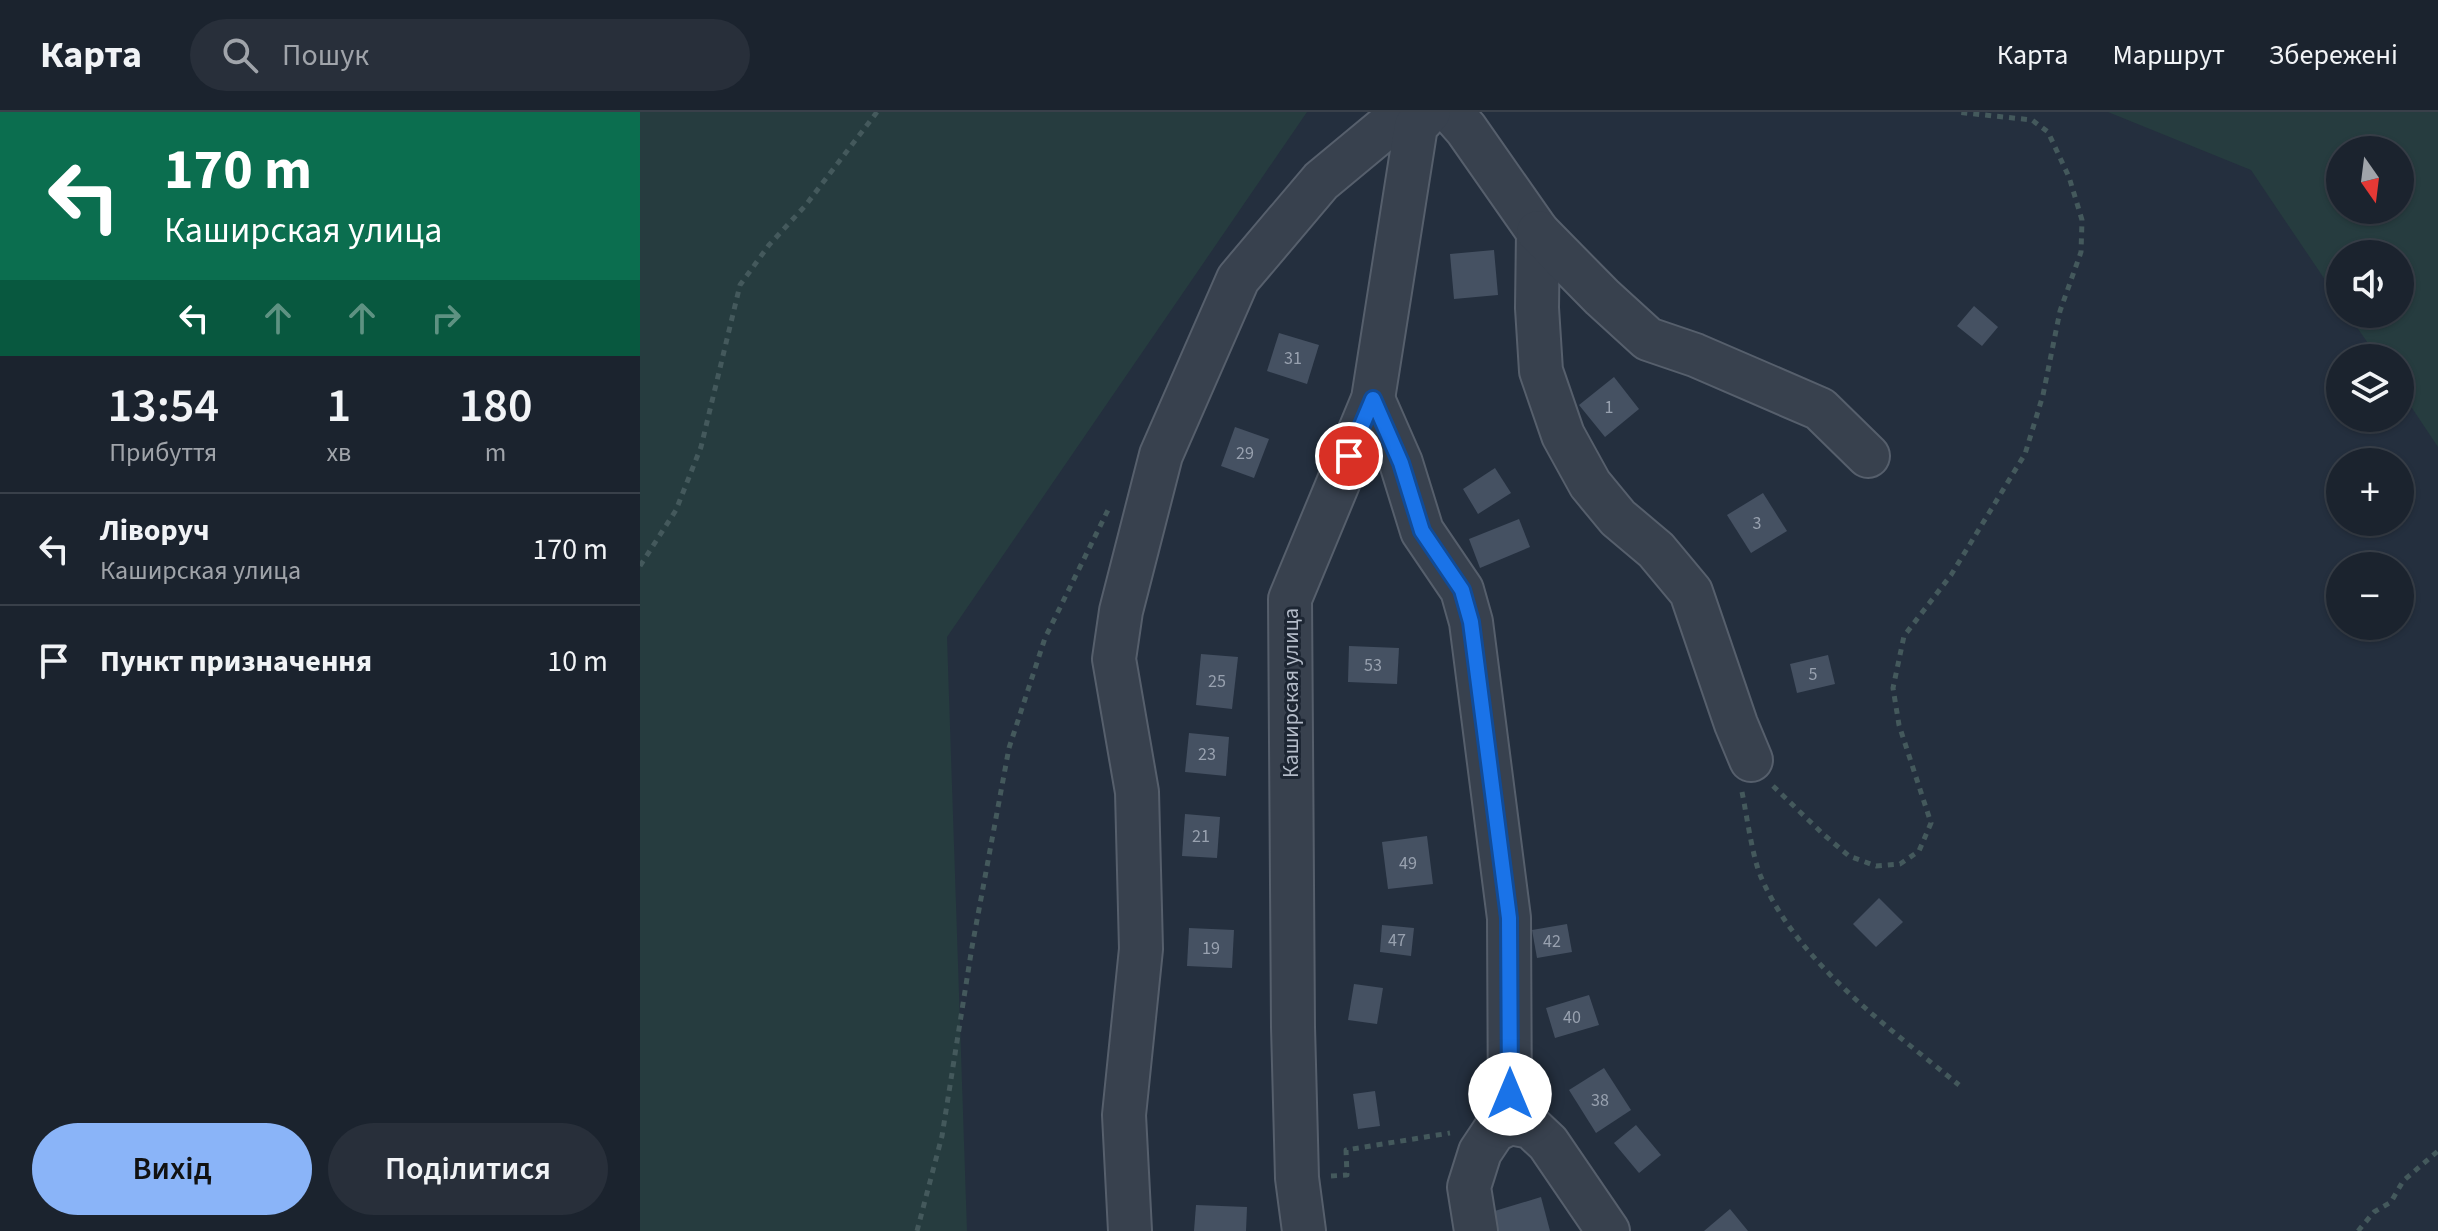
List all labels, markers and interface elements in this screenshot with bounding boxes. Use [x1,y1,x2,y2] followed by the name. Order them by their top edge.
[190,19,750,91] search box
[40,28,142,82] text: Карта
[218,33,262,77] icon: search
[282,34,369,77] text: Пошук
[1997,35,2068,75] text: Карта
[2112,35,2225,75] text: Маршрут
[2269,35,2398,75] text: Збережені
[164,131,312,210] text: 170 m
[2326,136,2414,224] north arrow
[2326,136,2414,640] map controls
[32,144,136,248] icon: left
[164,205,442,256] text: Каширская улица
[2326,240,2414,328] button: sound
[172,296,216,340] icon: left
[256,296,300,340] icon: ahead
[340,296,384,340] icon: ahead
[424,296,468,340] icon: right
[2326,344,2414,432] button: layers
[1284,346,1302,371] house number: 31
[107,372,219,440] text: 13:54
[327,372,351,440] text: 1
[459,372,533,440] text: 180
[1605,395,1613,420] house number: 1
[1315,422,1383,490] pin
[109,434,217,471] text: Прибуття
[326,434,351,471] text: хв
[485,434,506,471] text: m
[1327,434,1371,478] icon: arrive
[1236,441,1254,466] house number: 29
[2326,448,2414,536] button: +
[100,509,210,552] text: Ліворуч
[1753,511,1762,536] house number: 3
[32,527,76,571] icon: left
[532,528,608,571] text: 170 m
[100,552,301,589] text: Каширская улица
[2326,552,2414,640] button: −
[1275,608,1307,778] street label: Каширская улица
[32,639,76,683] icon: arrive
[100,640,372,683] text: Пункт призначення
[547,640,608,683] text: 10 m
[1364,653,1382,678] house number: 53
[1809,662,1818,687] house number: 5
[1208,669,1226,694] house number: 25
[1198,742,1216,767] house number: 23
[1192,824,1210,849] house number: 21
[1399,851,1417,876] house number: 49
[1388,928,1406,953] house number: 47
[1543,929,1561,954] house number: 42
[1202,936,1220,961] house number: 19
[1563,1005,1581,1030] house number: 40
[1468,1052,1552,1136] position arrow
[1591,1088,1609,1113] house number: 38
[32,1123,312,1215] button: Вихід
[328,1123,608,1215] button: Поділитися

